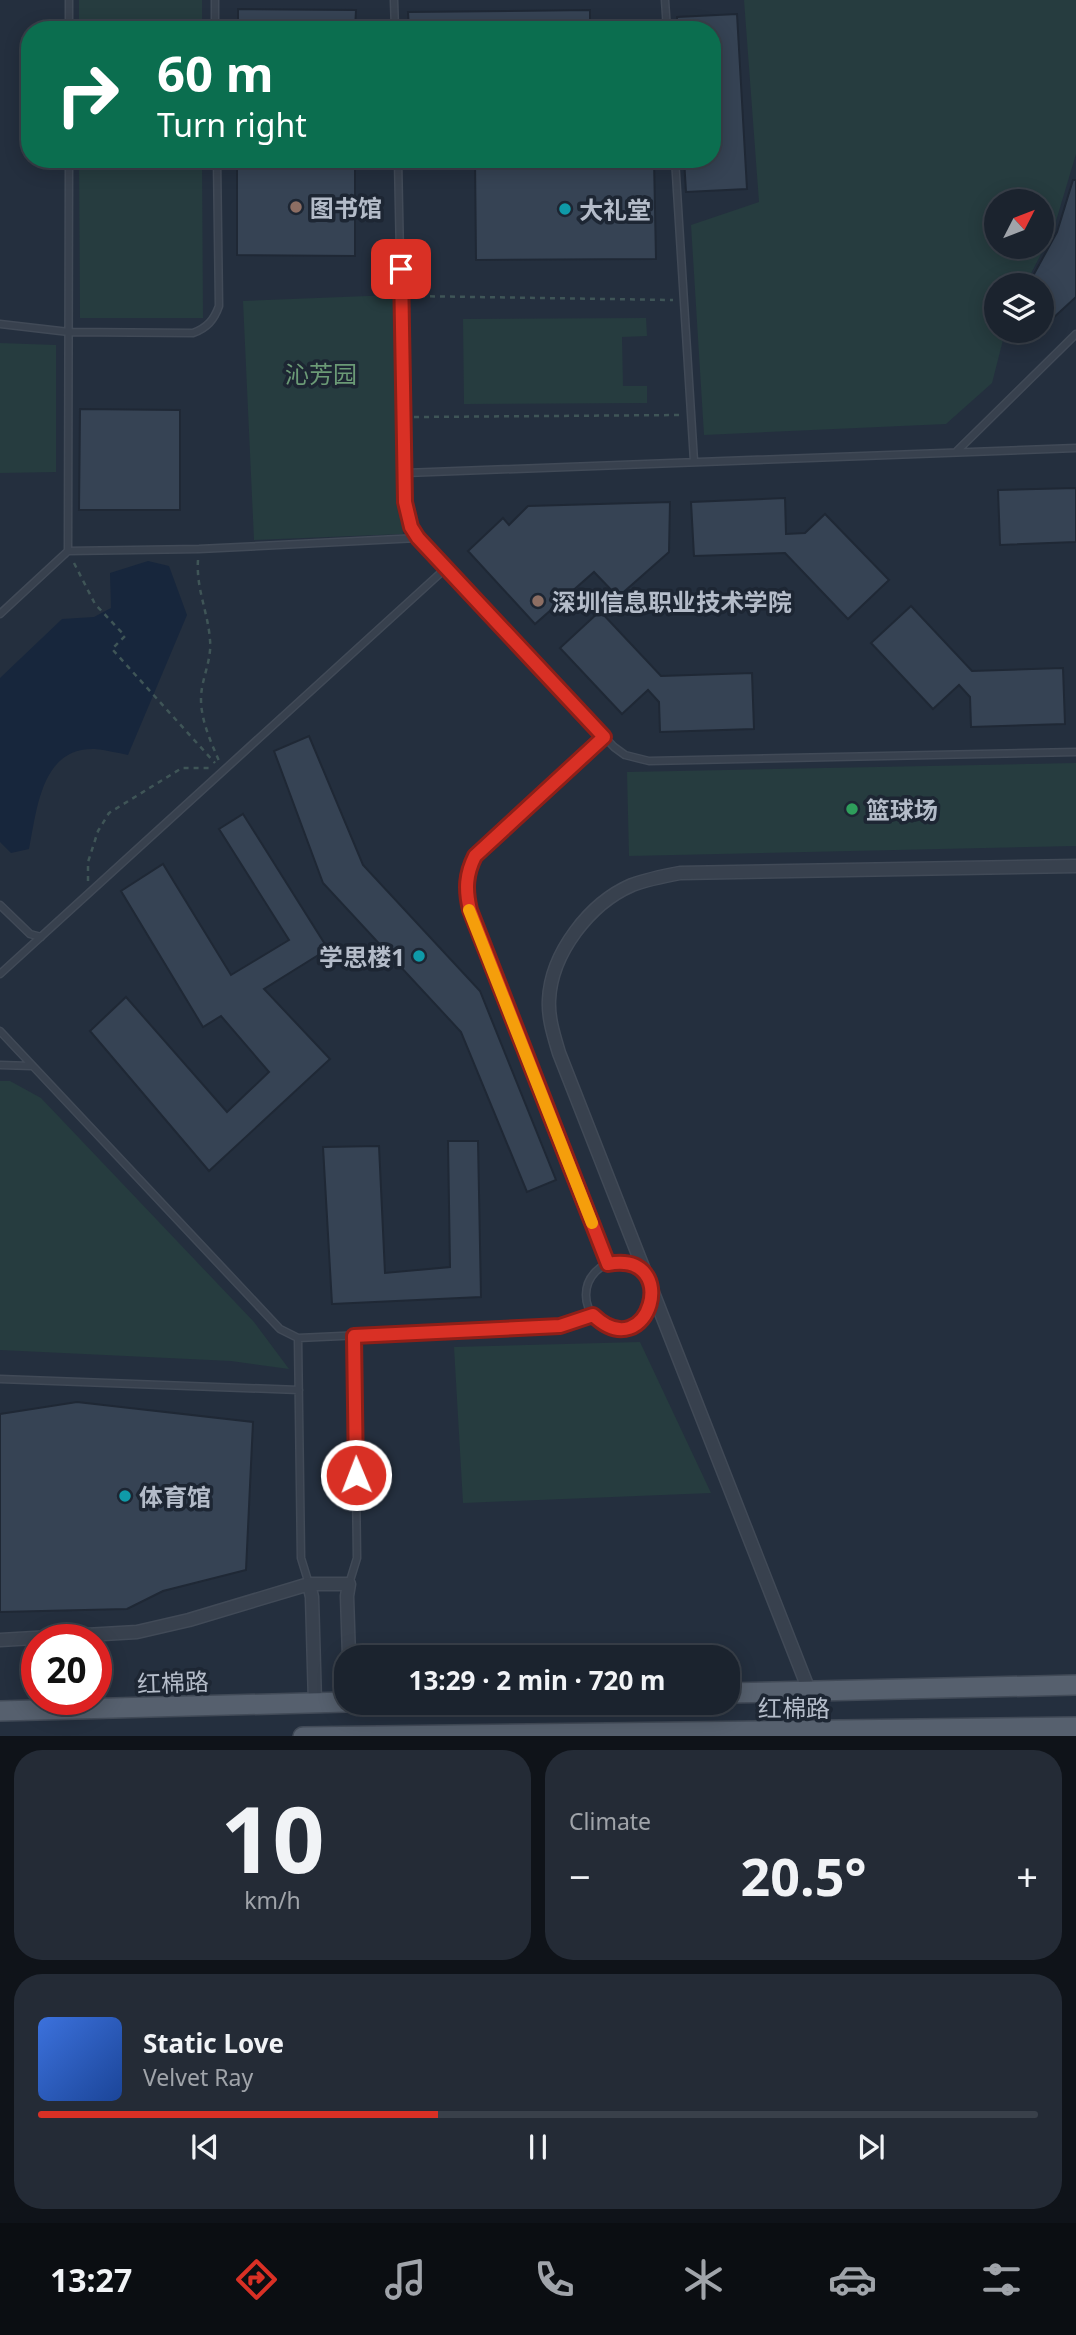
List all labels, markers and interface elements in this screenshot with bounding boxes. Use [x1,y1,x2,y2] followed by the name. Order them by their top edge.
[157,40,274,106] text: 60 m
[42,49,133,140] icon: right
[157,103,307,146] text: Turn right
[984,189,1054,259] north arrow
[984,189,1054,343] map controls
[310,191,382,224] place label: 图书馆
[579,193,651,226] place label: 大礼堂
[288,199,304,215] marker: 图书馆
[557,201,573,217] marker: 大礼堂
[371,239,431,299] pin
[382,250,420,288] icon: arrive
[984,273,1054,343] button: layers
[285,357,357,390] park label: 沁芳园
[552,585,792,618] place label: 深圳信息职业技术学院
[530,593,546,609] marker: 深圳信息职业技术学院
[866,793,938,826] place label: 篮球场
[844,801,860,817] marker: 篮球场
[319,940,405,973] place label: 学思楼1
[411,948,427,964] marker: 学思楼1
[319,1438,393,1512] position arrow
[139,1480,211,1513] place label: 体育馆
[117,1488,133,1504] marker: 体育馆
[21,1624,112,1715] speed limit sign: 20
[409,1662,665,1698] text: 13:29 · 2 min · 720 m
[136,1664,210,1700] street label: 红棉路
[758,1691,830,1724] street label: 红棉路
[220,1776,325,1900] text: 10
[569,1805,651,1837] text: Climate
[741,1840,866,1911] text: 20.5°
[569,1850,591,1902] text: −
[1016,1850,1038,1902] text: +
[244,1884,301,1916] text: km/h
[143,2025,284,2061] text: Static Love
[143,2061,253,2093] text: Velvet Ray
[186,2128,224,2166] icon: previous
[519,2128,557,2166] icon: pause
[852,2128,890,2166] icon: next
[232,2255,281,2304] icon: directions
[381,2255,430,2304] icon: music
[530,2255,579,2304] icon: phone
[679,2255,728,2304] icon: climate
[828,2255,877,2304] icon: car
[977,2255,1026,2304] icon: filters
[50,2258,132,2301] text: 13:27

